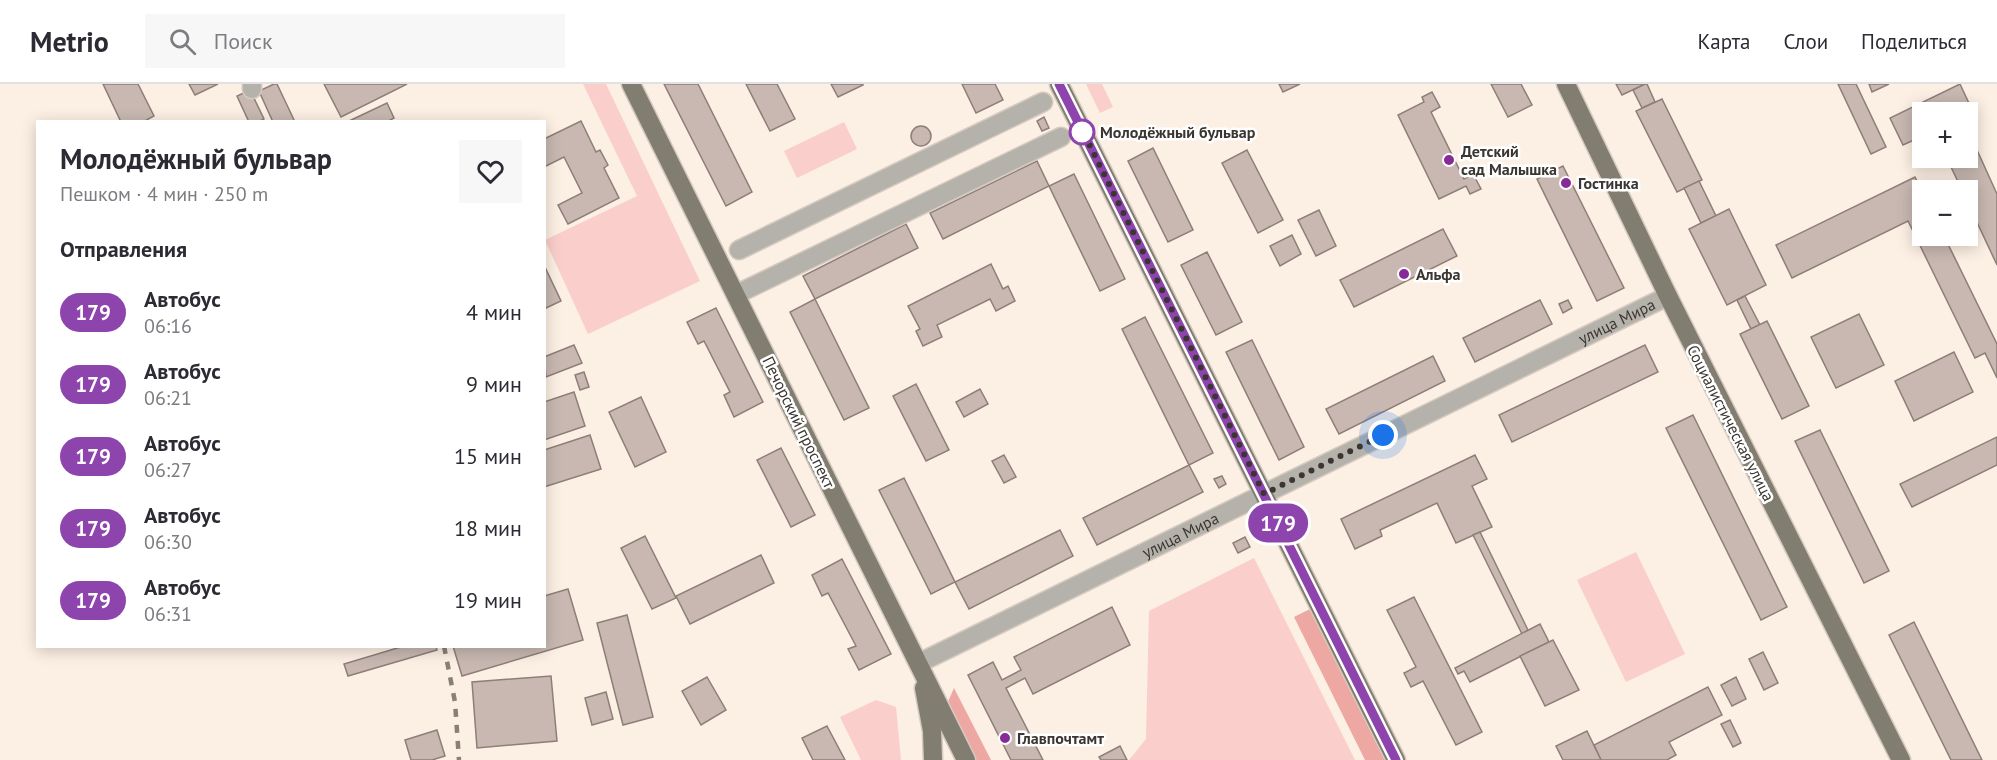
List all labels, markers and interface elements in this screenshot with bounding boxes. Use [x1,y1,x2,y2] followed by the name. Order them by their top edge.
[145,14,565,68] search box
[30,23,109,60] text: Metrio
[166,25,199,58] icon: search
[214,27,273,55] text: Поиск
[1697,28,1750,55] text: Карта
[1783,28,1828,55] text: Слои
[1861,28,1967,55] text: Поделиться
[1912,102,1978,246] map controls
[1912,102,1978,168] button: +
[1069,119,1095,145] marker: Молодёжный бульвар
[1100,122,1256,142] place label: Молодёжный бульвар
[60,140,332,177] text: Молодёжный бульвар
[459,140,522,203] button: heart
[1461,141,1557,179] place label: Детский сад Малышка
[1442,153,1456,167] marker: Детский сад Малышка
[1578,173,1639,193] place label: Гостинка
[1559,176,1573,190] marker: Гостинка
[1912,180,1978,246] button: −
[60,181,268,207] text: Пешком · 4 мин · 250 m
[60,235,187,263] text: Отправления
[1416,264,1460,284] place label: Альфа
[1397,267,1411,281] marker: Альфа
[144,285,221,313] text: Автобус
[1575,294,1658,348] street label: улица Мира
[466,298,522,326] text: 4 мин
[75,299,111,326] text: 179
[144,313,192,339] text: 06:16
[1683,342,1779,504] street label: Социалистическая улица
[758,353,840,492] street label: Печорский проспект
[144,357,221,385] text: Автобус
[466,370,522,398] text: 9 мин
[75,371,111,398] text: 179
[144,385,192,411] text: 06:21
[1368,420,1398,450] your location
[144,429,221,457] text: Автобус
[454,442,522,470] text: 15 мин
[75,443,111,470] text: 179
[144,457,192,483] text: 06:27
[144,501,221,529] text: Автобус
[1244,504,1312,542] line badge: 179
[1139,508,1222,562] street label: улица Мира
[1260,510,1296,537] text: 179
[454,514,522,542] text: 18 мин
[75,515,111,542] text: 179
[144,529,192,555] text: 06:30
[144,573,221,601] text: Автобус
[454,586,522,614] text: 19 мин
[75,587,111,614] text: 179
[144,601,192,627] text: 06:31
[1017,728,1104,748] place label: Главпочтамт
[998,731,1012,745] marker: Главпочтамт

